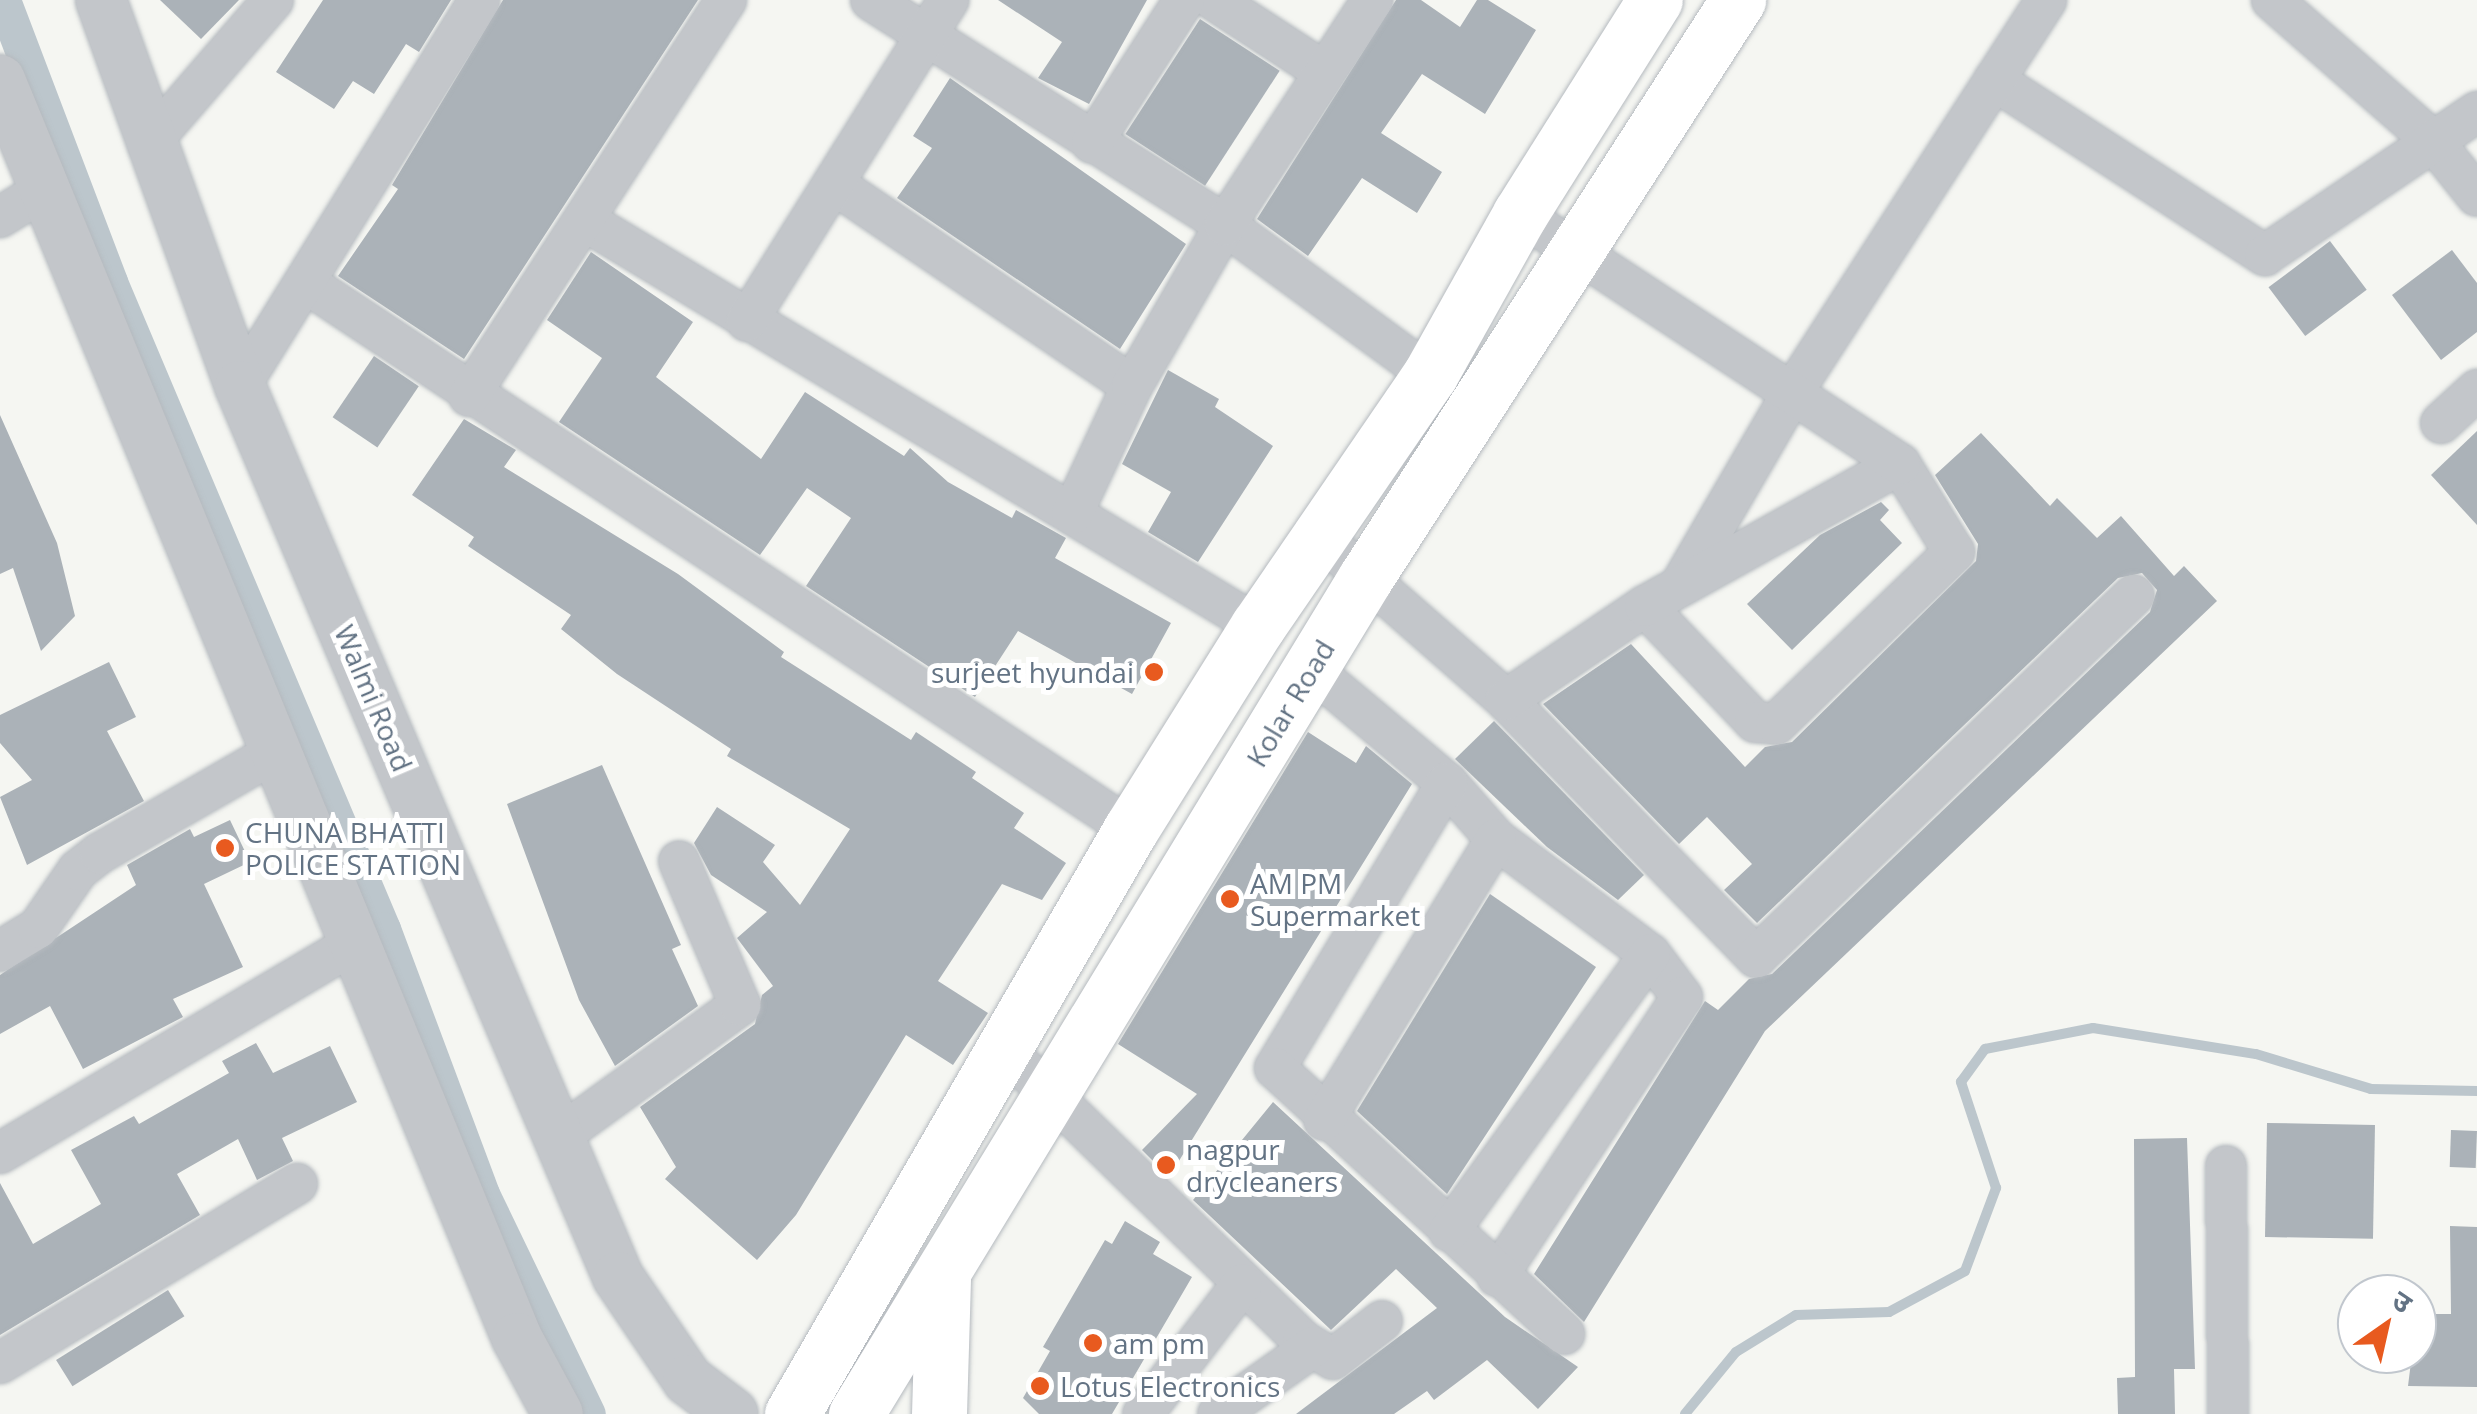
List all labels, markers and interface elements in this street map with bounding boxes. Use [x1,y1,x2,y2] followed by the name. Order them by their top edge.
[328,620,420,776] street label: Walmi Road
[1239,633,1341,773] street label: Kolar Road
[931,655,1134,689] place label: surjeet hyundai
[1143,661,1165,683] marker: surjeet hyundai
[245,815,461,881] place label: CHUNA BHATTI POLICE STATION
[214,837,236,859] marker: CHUNA BHATTI POLICE STATION
[1250,866,1420,932] place label: AM PM Supermarket
[1219,888,1241,910] marker: AM PM Supermarket
[1186,1132,1338,1198] place label: nagpur drycleaners
[1155,1154,1177,1176] marker: nagpur drycleaners
[2337,1274,2437,1374] north arrow
[2385,1280,2420,1321] text: उ
[1113,1326,1205,1360] place label: am pm
[1082,1332,1104,1354] marker: am pm
[1060,1369,1280,1403] place label: Lotus Electronics
[1029,1375,1051,1397] marker: Lotus Electronics

